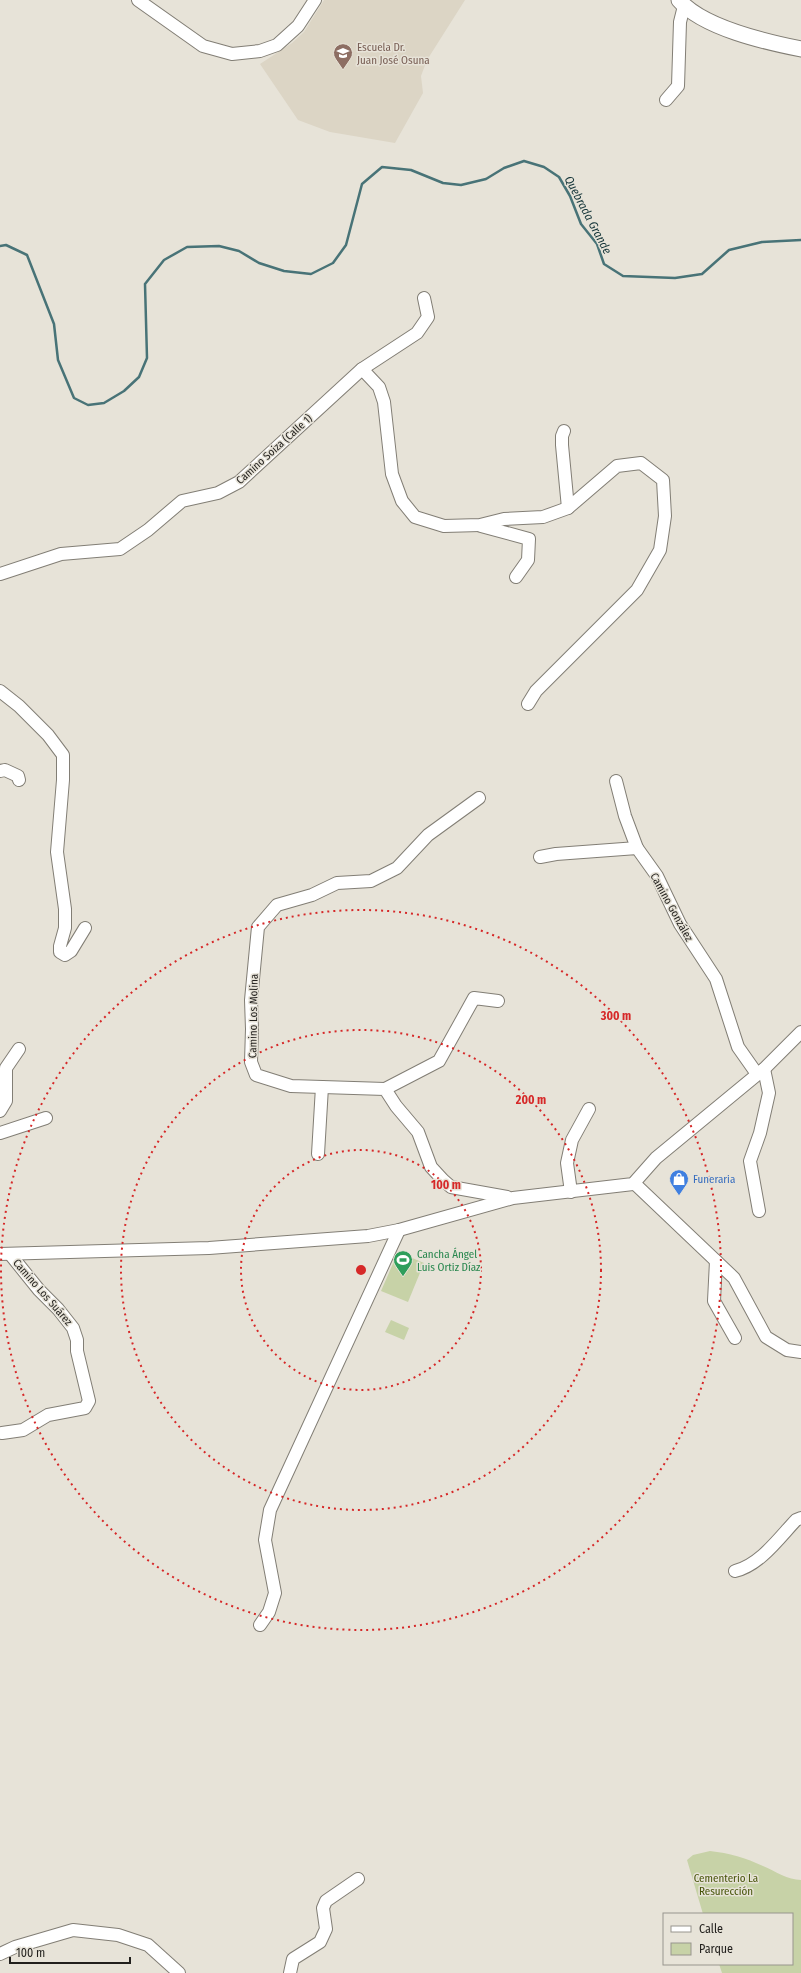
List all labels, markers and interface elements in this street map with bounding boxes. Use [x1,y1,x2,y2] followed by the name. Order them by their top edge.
[357,41,430,67] place label: Escuela Dr. Juan José Osuna
[332,42,354,70] school or university icon: Escuela Dr. Juan José Osuna
[562,174,615,257] water label: Quebrada Grande
[234,412,315,487] street label: Camino Soiza (Calle 1)
[647,871,696,944] street label: Camino González
[246,974,261,1058] street label: Camino Los Molina
[600,1009,631,1023] text: 300 m
[515,1093,546,1107] text: 200 m
[668,1168,690,1196] shop icon: Funeraria
[693,1173,735,1186] place label: Funeraria
[431,1178,461,1192] text: 100 m
[417,1247,481,1274] place label: Cancha Ángel Luis Ortiz Díaz
[392,1249,414,1277] sports icon: Cancha Ángel Luis Ortiz Díaz
[10,1256,75,1329] street label: Camino Los Suárez
[354,1263,368,1277] centre of rings
[694,1872,758,1898] park label: Cementerio La Resurección
[663,1913,793,1965] legend
[699,1922,723,1936] text: Calle
[10,1939,130,1965] scale bar
[699,1942,733,1956] text: Parque
[16,1946,45,1960] text: 100 m

